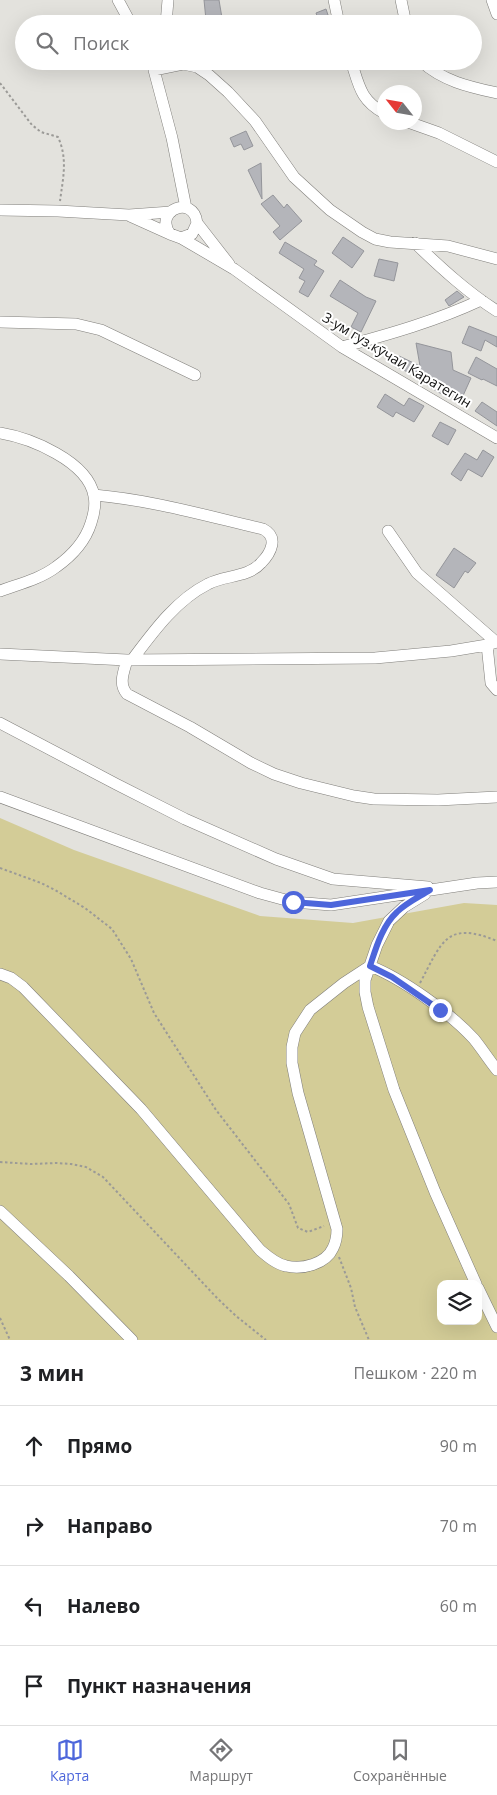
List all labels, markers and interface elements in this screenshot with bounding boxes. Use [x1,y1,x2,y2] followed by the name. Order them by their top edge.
[15,15,482,70] search box
[33,29,61,57] icon: search
[73,30,129,56] text: Поиск
[377,85,422,130] north arrow
[319,307,475,412] street label: 3-ум гуз.кӯчаи Каратегин
[282,891,305,914] route start
[429,999,452,1022] route end
[437,1280,482,1325] map controls
[437,1280,482,1325] button: layers
[20,1359,84,1387] text: 3 мин
[354,1362,477,1384] text: Пешком · 220 m
[20,1432,48,1460] icon: ahead
[67,1433,132,1459] text: Прямо
[440,1435,477,1457] text: 90 m
[20,1512,48,1540] icon: right
[67,1513,153,1539] text: Направо
[440,1515,477,1537] text: 70 m
[20,1592,48,1620] icon: left
[67,1593,140,1619] text: Налево
[440,1595,477,1617] text: 60 m
[20,1672,48,1700] icon: arrive
[67,1673,252,1699] text: Пункт назначения
[50,1736,89,1785] tab: Карта
[189,1736,253,1785] tab: Маршрут
[353,1736,447,1785] tab: Сохранённые

